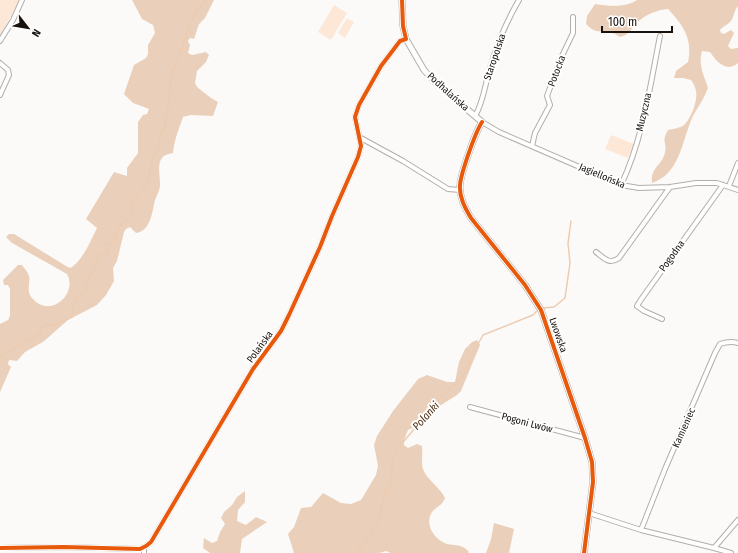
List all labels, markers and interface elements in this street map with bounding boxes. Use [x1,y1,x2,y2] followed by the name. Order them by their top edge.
[8,8,48,48] north arrow
[602,8,672,34] scale bar
[608,15,637,29] text: 100 m
[29,27,43,39] text: N
[481,32,509,82] street label: Staropolska
[546,54,568,88] street label: Potocka
[425,69,472,114] street label: Podhalańska
[634,92,654,132] street label: Muzyczna
[577,160,627,191] street label: Jagiellońska
[657,238,687,274] street label: Pogodna
[546,316,570,354] street label: Lwowska
[244,328,276,365] street label: Polańska
[410,399,442,433] water label: Polanki
[670,406,698,450] street label: Kamieniec
[500,410,554,436] street label: Pogoni Lwów

